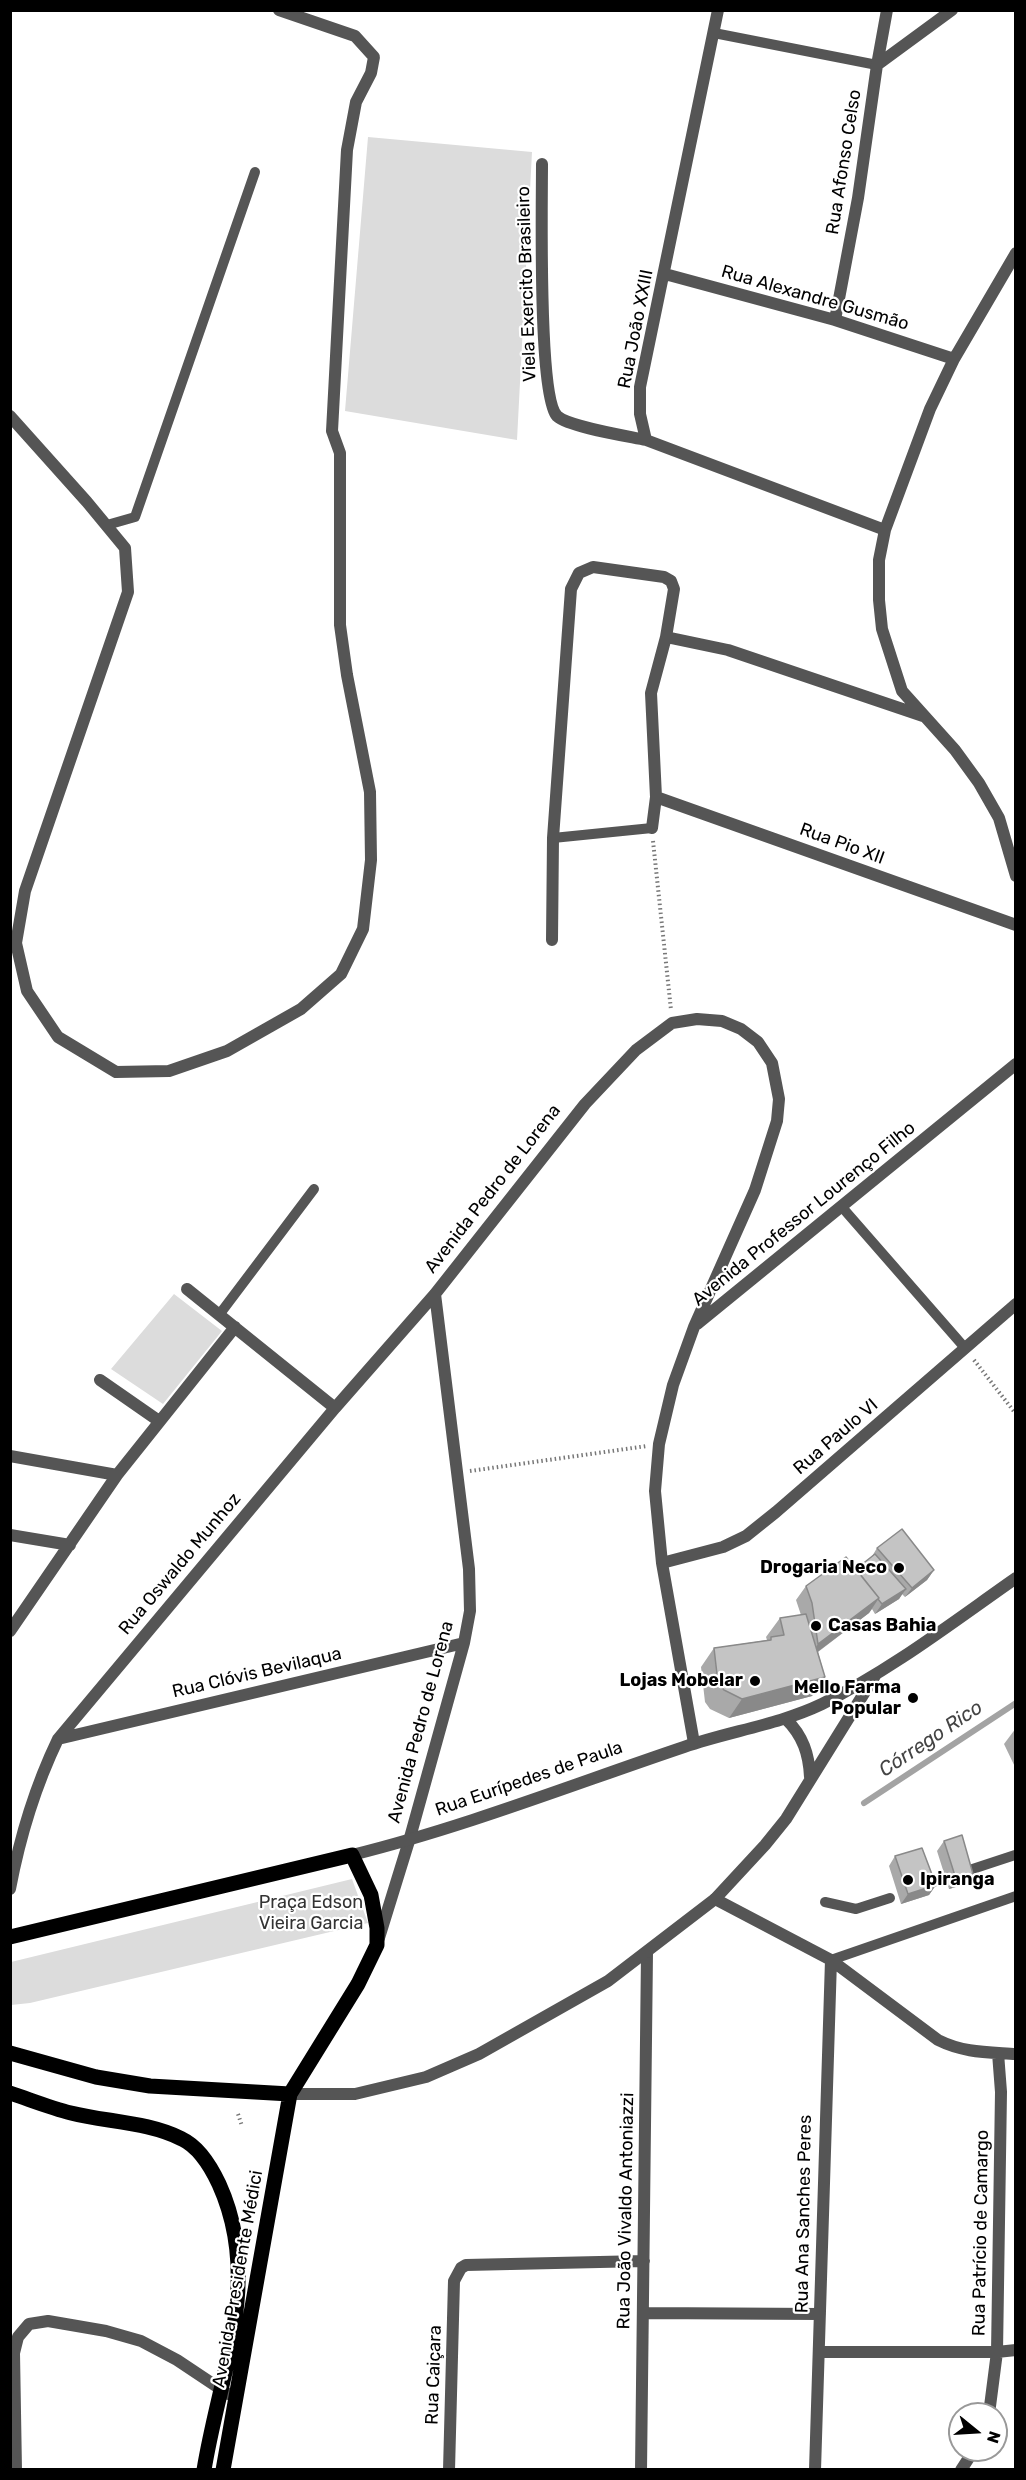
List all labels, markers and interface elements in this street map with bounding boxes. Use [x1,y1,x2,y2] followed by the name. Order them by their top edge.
[822,88,866,236] street label: Rua Afonso Celso
[513,186,541,382] street label: Viela Exercito Brasileiro
[719,261,911,335] street label: Rua Alexandre Gusmão
[614,268,658,390] street label: Rua João XXIII
[797,819,887,869] street label: Rua Pio XII
[420,1100,566,1278] street label: Avenida Pedro de Lorena
[688,1117,920,1311] street label: Avenida Professor Lourenço Filho
[789,1394,883,1480] street label: Rua Paulo VI
[114,1489,246,1639] street label: Rua Oswaldo Munhoz
[760,1557,887,1579] place label: Drogaria Neco
[892,1561,906,1575] marker: Drogaria Neco
[828,1615,936,1637] place label: Casas Bahia
[384,1619,458,1825] street label: Avenida Pedro de Lorena
[809,1619,823,1633] marker: Casas Bahia
[170,1643,344,1703] street label: Rua Clóvis Bevilaqua
[620,1670,743,1692] place label: Lojas Mobelar
[748,1674,762,1688] marker: Lojas Mobelar
[794,1677,901,1720] place label: Mello Farma Popular
[906,1691,920,1705] marker: Mello Farma Popular
[875,1696,987,1782] water label: Córrego Rico
[433,1737,625,1821] street label: Rua Eurípedes de Paula
[920,1869,995,1891] place label: Ipiranga
[901,1873,915,1887] marker: Ipiranga
[259,1892,363,1934] park label: Praça Edson Vieira Garcia
[613,2092,639,2330] street label: Rua João Vivaldo Antoniazzi
[791,2115,817,2313] street label: Rua Ana Sanches Peres
[968,2130,994,2336] street label: Rua Patrício de Camargo
[208,2169,268,2389] street label: Avenida Presidente Médici
[421,2325,447,2425] street label: Rua Caiçara
[948,2402,1008,2462] north arrow
[983,2429,1005,2446] text: N

